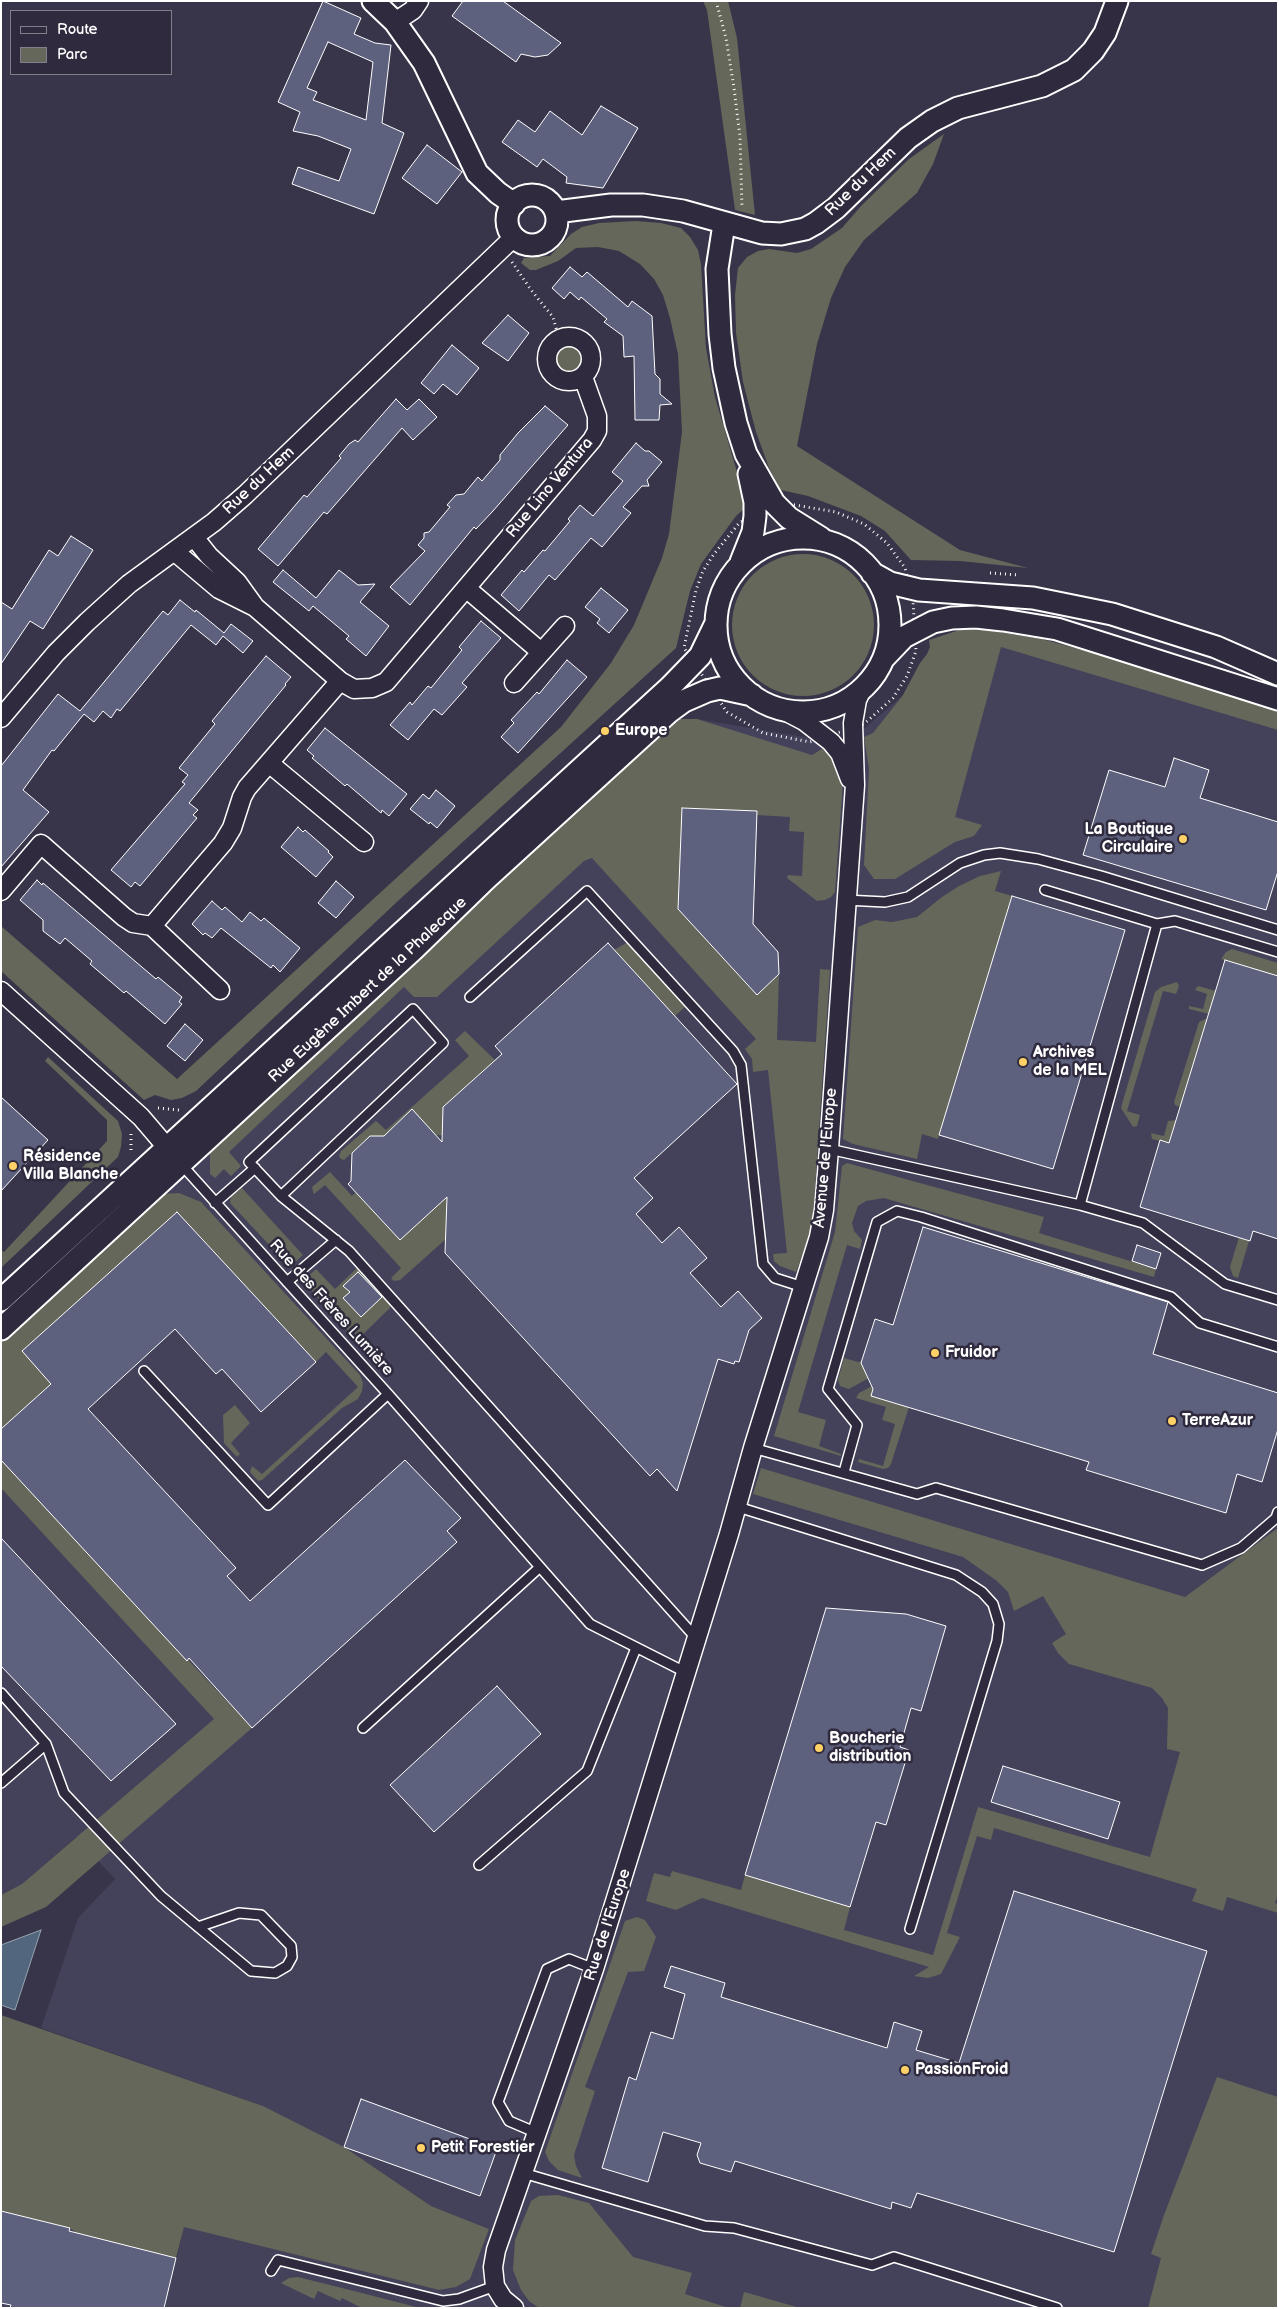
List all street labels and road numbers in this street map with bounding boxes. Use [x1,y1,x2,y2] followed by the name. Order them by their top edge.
[822,144,900,220] street label: Rue du Hem
[503,434,597,542] street label: Rue Lino Ventura
[219,443,299,519] street label: Rue du Hem
[265,893,471,1087] street label: Rue Eugène Imbert de la Phalecque
[810,1087,842,1229] street label: Avenue de l'Europe
[265,1236,397,1380] street label: Rue des Frères Lumière
[581,1867,635,1983] street label: Rue de l'Europe

